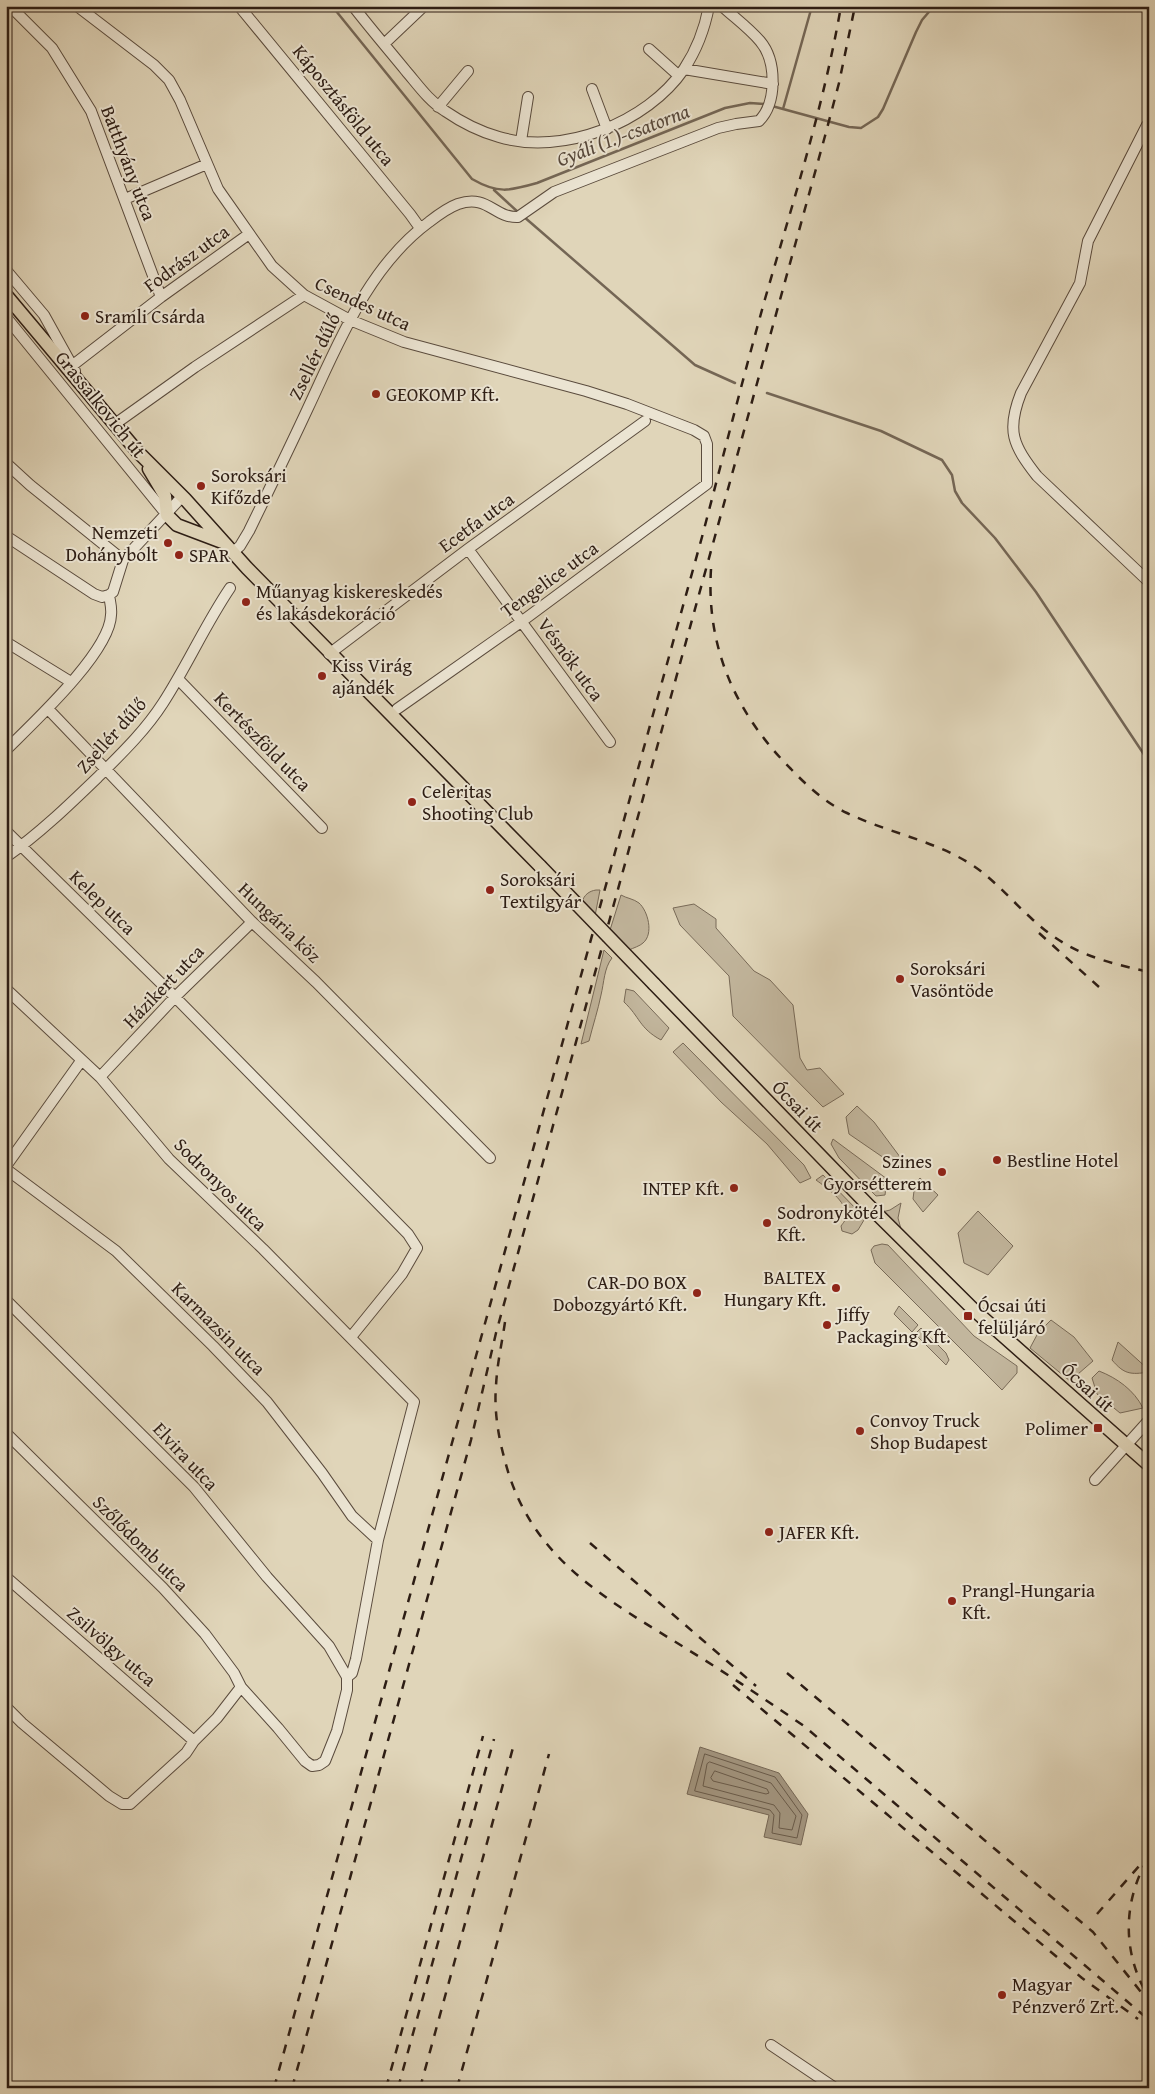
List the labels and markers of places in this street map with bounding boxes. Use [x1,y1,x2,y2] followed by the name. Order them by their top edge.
[95,302,205,330] place label: Sramli Csárda
[79,310,91,322] marker: Sramli Csárda
[386,380,499,408] place label: GEOKOMP Kft.
[370,388,382,400] marker: GEOKOMP Kft.
[211,461,287,511] place label: Soroksári Kifőzde
[195,480,207,492] marker: Soroksári Kifőzde
[65,518,158,568] place label: Nemzeti Dohánybolt
[162,537,174,549] marker: Nemzeti Dohánybolt
[189,541,230,569] place label: SPAR
[173,549,185,561] marker: SPAR
[256,577,443,627] place label: Műanyag kiskereskedés és lakásdekoráció
[240,596,252,608] marker: Műanyag kiskereskedés és lakásdekoráció
[332,651,412,701] place label: Kiss Virág ajándék
[316,670,328,682] marker: Kiss Virág ajándék
[422,777,534,827] place label: Celeritas Shooting Club
[406,796,418,808] marker: Celeritas Shooting Club
[500,865,581,915] place label: Soroksári Textilgyár
[484,884,496,896] marker: Soroksári Textilgyár
[910,954,994,1004] place label: Soroksári Vasöntöde
[894,973,906,985] marker: Soroksári Vasöntöde
[1007,1146,1119,1174] place label: Bestline Hotel
[823,1147,932,1197] place label: Szines Gyorsétterem
[991,1154,1003,1166] marker: Bestline Hotel
[936,1166,948,1178] marker: Szines Gyorsétterem
[642,1174,724,1202] place label: INTEP Kft.
[728,1182,740,1194] marker: INTEP Kft.
[777,1198,884,1248] place label: Sodronykötél Kft.
[761,1217,773,1229] marker: Sodronykötél Kft.
[724,1263,826,1313] place label: BALTEX Hungary Kft.
[553,1268,687,1318] place label: CAR-DO BOX Dobozgyártó Kft.
[830,1282,842,1294] marker: BALTEX Hungary Kft.
[691,1287,703,1299] marker: CAR-DO BOX Dobozgyártó Kft.
[978,1291,1046,1341] place label: Ócsai úti felüljáró
[835,1300,951,1350] place label: Jiffy Packaging Kft.
[962,1310,974,1322] marker: Ócsai úti felüljáró
[821,1319,833,1331] marker: Jiffy Packaging Kft.
[870,1406,988,1456] place label: Convoy Truck Shop Budapest
[1025,1414,1088,1442] place label: Polimer
[1092,1422,1104,1434] marker: Polimer
[854,1425,866,1437] marker: Convoy Truck Shop Budapest
[777,1518,859,1546] place label: JAFER Kft.
[763,1526,775,1538] marker: JAFER Kft.
[962,1576,1095,1626] place label: Prangl-Hungaria Kft.
[946,1595,958,1607] marker: Prangl-Hungaria Kft.
[1012,1970,1119,2020] place label: Magyar Pénzverő Zrt.
[996,1989,1008,2001] marker: Magyar Pénzverő Zrt.

